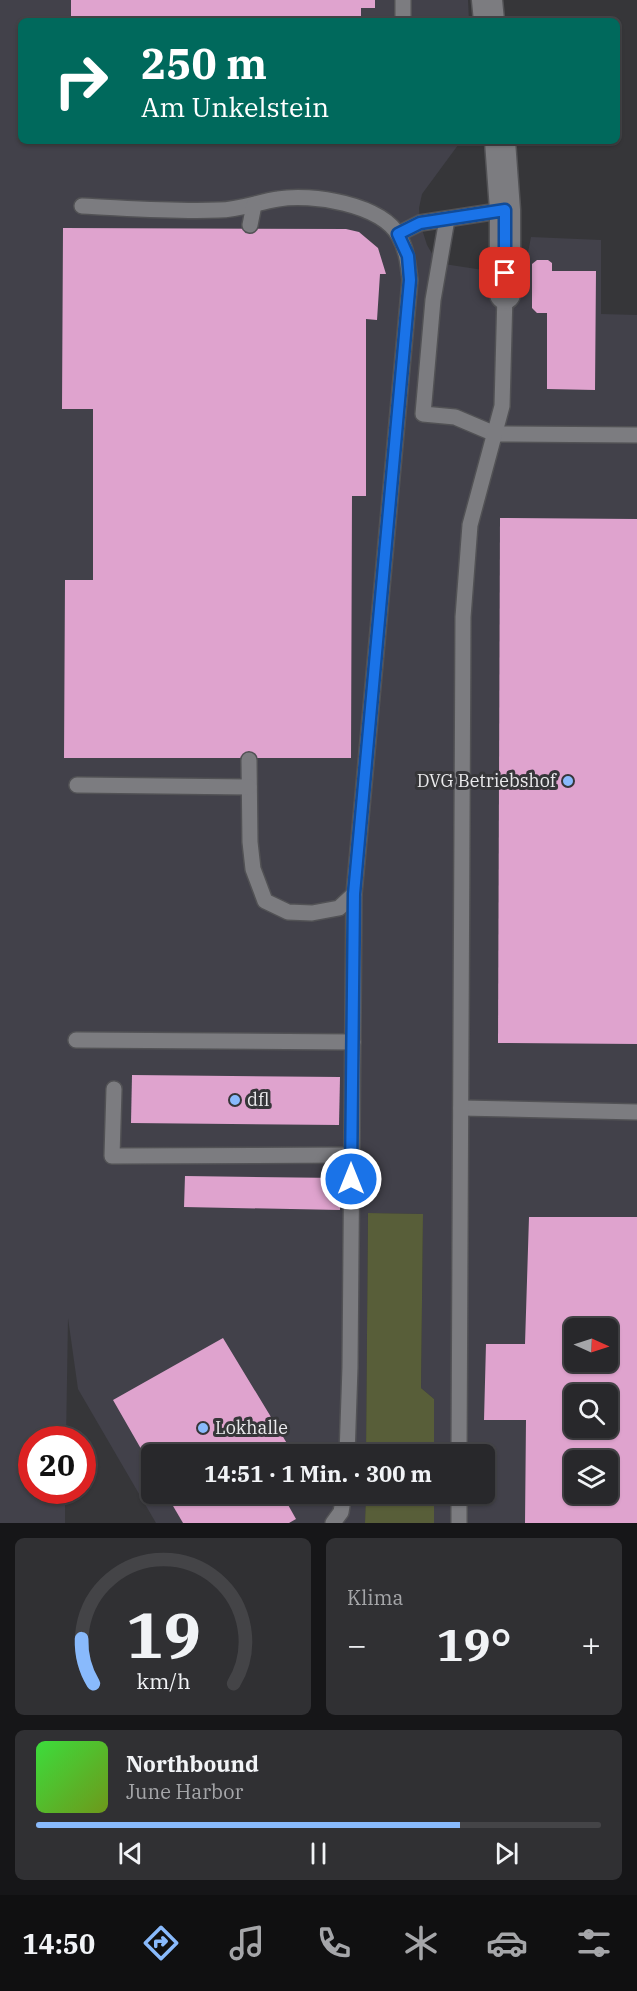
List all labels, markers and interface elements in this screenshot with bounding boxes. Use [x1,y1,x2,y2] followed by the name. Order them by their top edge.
[141,36,267,91] text: 250 m
[42,42,120,120] icon: right
[141,89,329,124] text: Am Unkelstein
[479,247,530,298] pin
[488,256,521,289] icon: arrive
[417,769,558,792] place label: DVG Betriebshof
[561,774,575,788] marker: DVG Betriebshof
[247,1088,269,1111] place label: dfl
[228,1093,242,1107] marker: dfl
[319,1147,383,1211] position arrow
[564,1318,618,1372] north arrow
[564,1318,618,1504] map controls
[564,1384,618,1438] button: search
[215,1416,288,1439] place label: Lokhalle
[196,1421,210,1435] marker: Lokhalle
[18,1426,96,1504] speed limit sign: 20
[564,1450,618,1504] button: layers
[204,1459,432,1488] text: 14:51 · 1 Min. · 300 m
[347,1584,403,1611] text: Klima
[126,1594,200,1675] text: 19
[436,1615,512,1673] text: 19°
[347,1623,367,1666] text: −
[581,1623,601,1666] text: +
[136,1667,190,1695] text: km/h
[126,1749,259,1778] text: Northbound
[126,1778,243,1805] text: June Harbor
[114,1837,147,1870] icon: previous
[302,1837,335,1870] icon: pause
[490,1837,523,1870] icon: next
[140,1922,182,1964] icon: directions
[226,1922,268,1964] icon: music
[313,1922,355,1964] icon: phone
[400,1922,442,1964] icon: climate
[486,1922,528,1964] icon: car
[573,1922,615,1964] icon: filters
[22,1926,95,1961] text: 14:50

